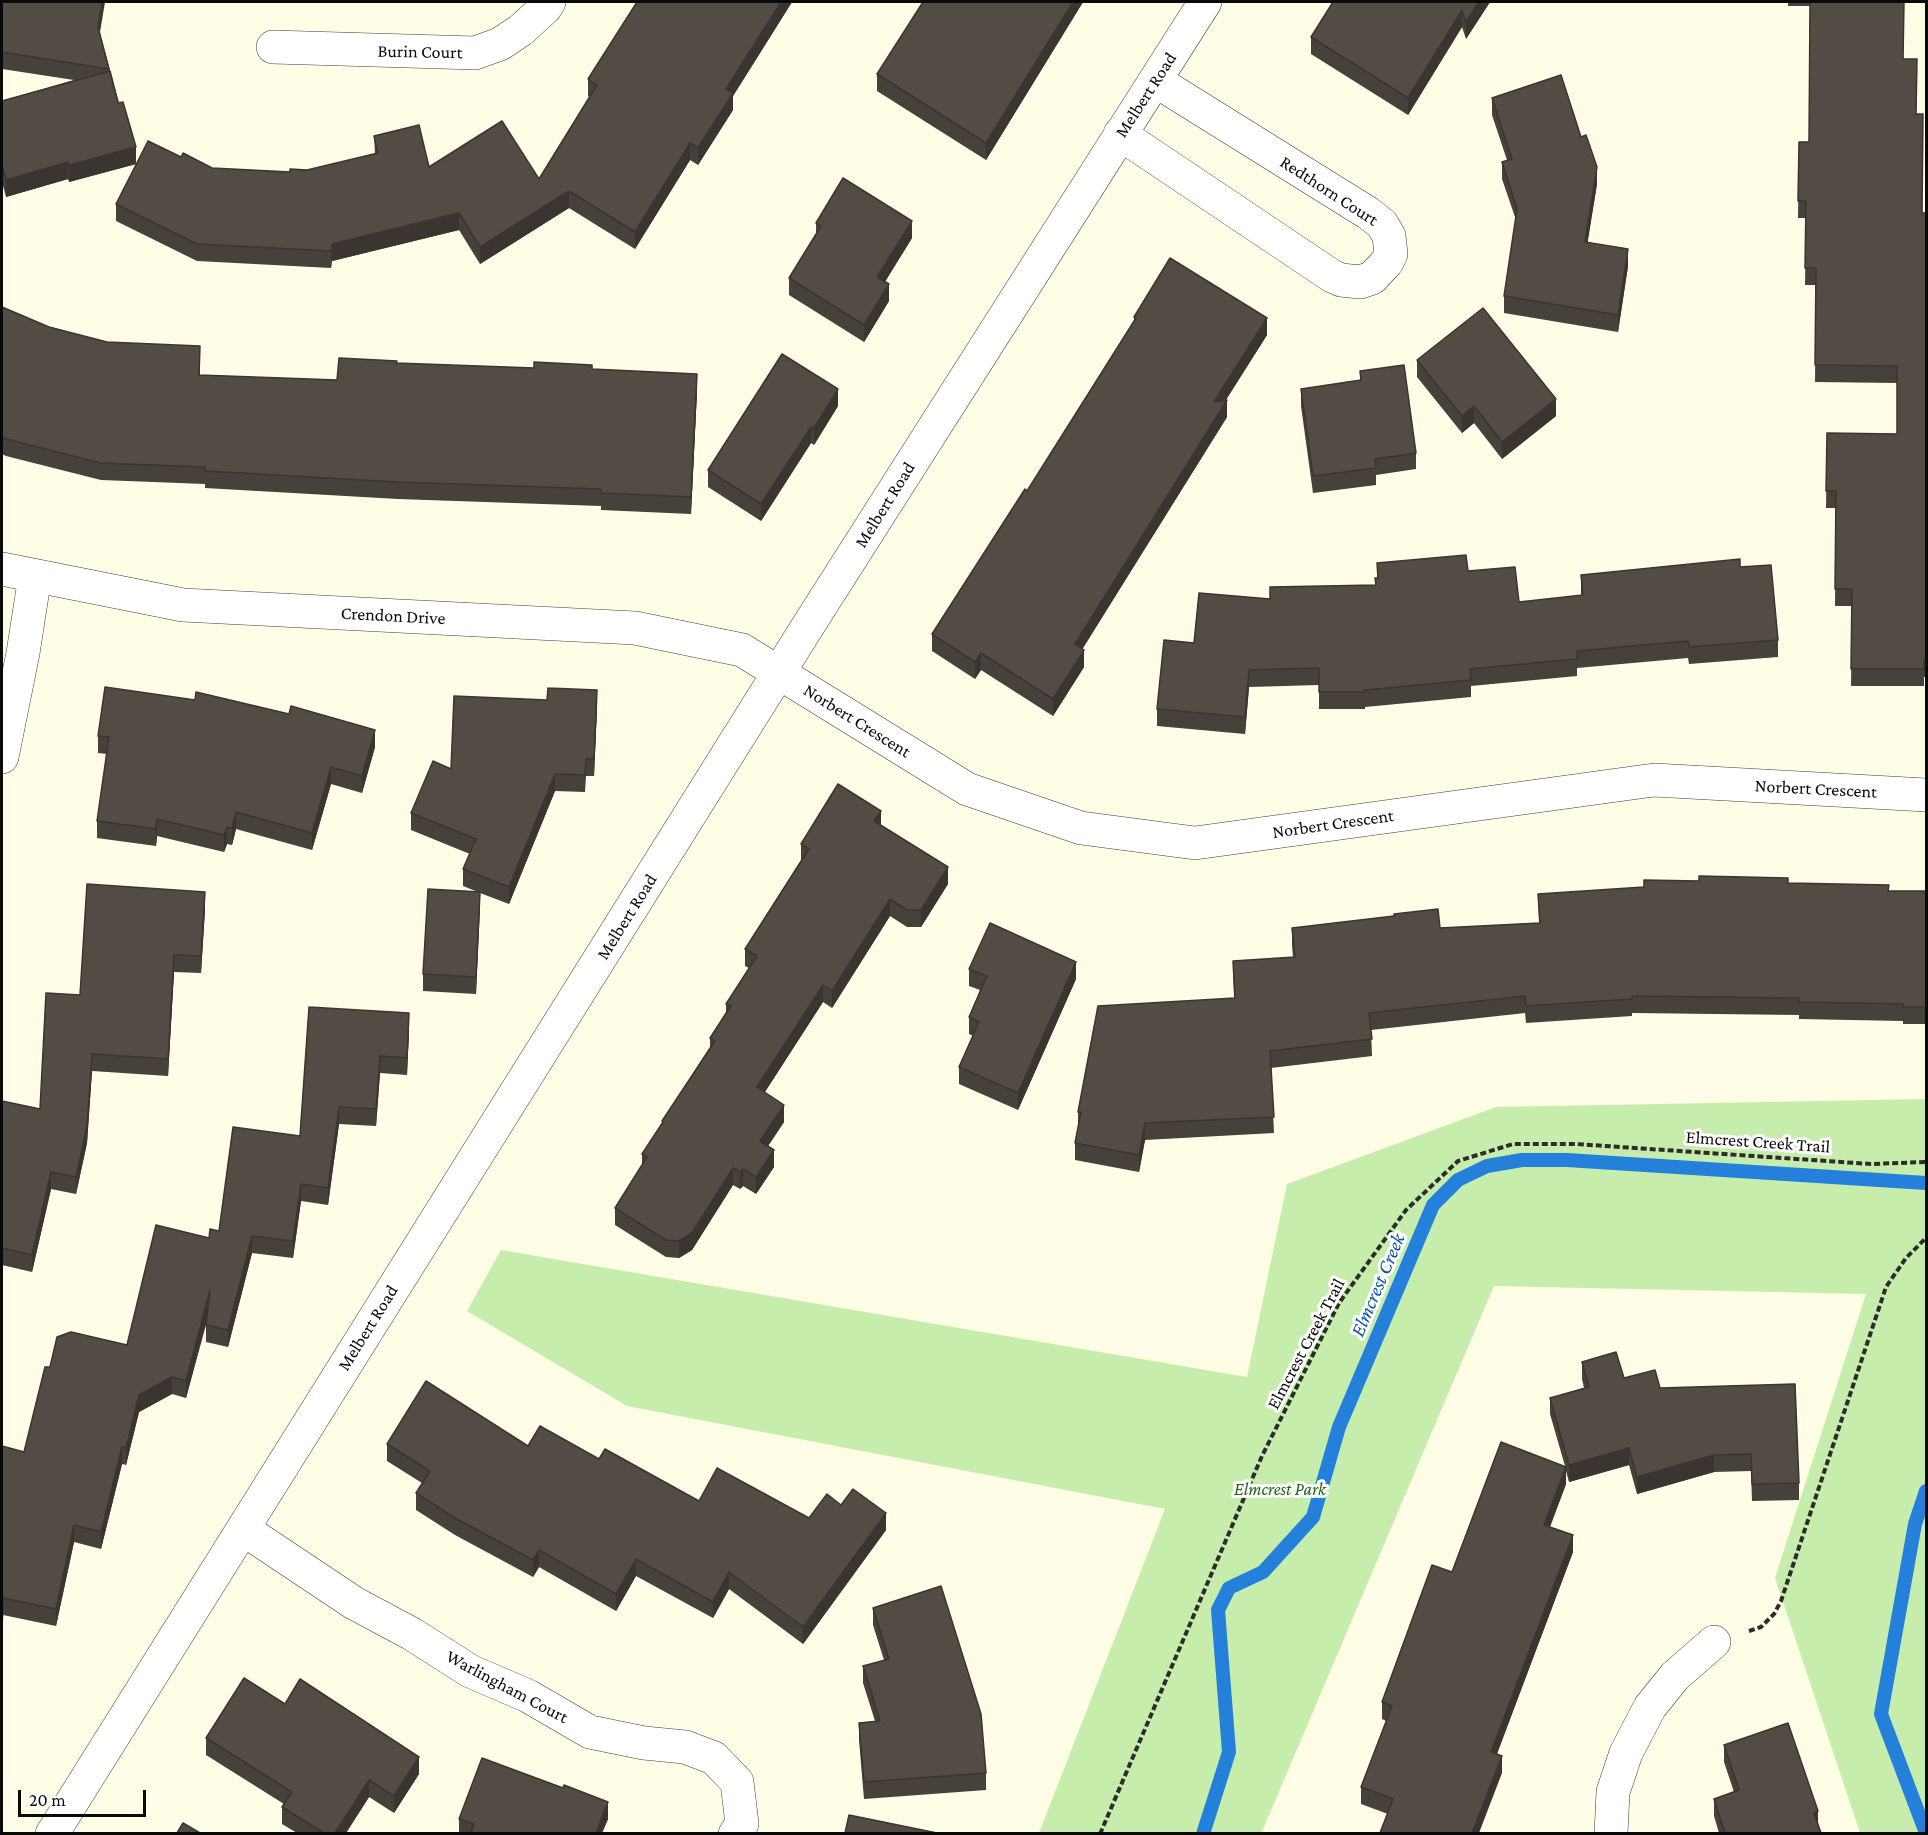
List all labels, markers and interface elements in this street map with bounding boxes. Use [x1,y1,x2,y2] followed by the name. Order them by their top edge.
[377,40,463,64] street label: Burin Court
[1111,48,1181,142] street label: Melbert Road
[1276,151,1382,231] street label: Redthorn Court
[850,458,920,552] street label: Melbert Road
[340,602,446,630] street label: Crendon Drive
[799,679,915,763] street label: Norbert Crescent
[1754,775,1878,803] street label: Norbert Crescent
[1271,805,1395,843] street label: Norbert Crescent
[592,870,662,964] street label: Melbert Road
[1685,1126,1831,1158] street label: Elmcrest Creek Trail
[1346,1230,1410,1340] water label: Elmcrest Creek
[1262,1275,1350,1413] street label: Elmcrest Creek Trail
[333,1281,403,1375] street label: Melbert Road
[1234,1478,1326,1500] park label: Elmcrest Park
[442,1646,572,1728] street label: Warlingham Court
[21,1778,148,1816] scale bar
[29,1790,66,1810] text: 20 m

